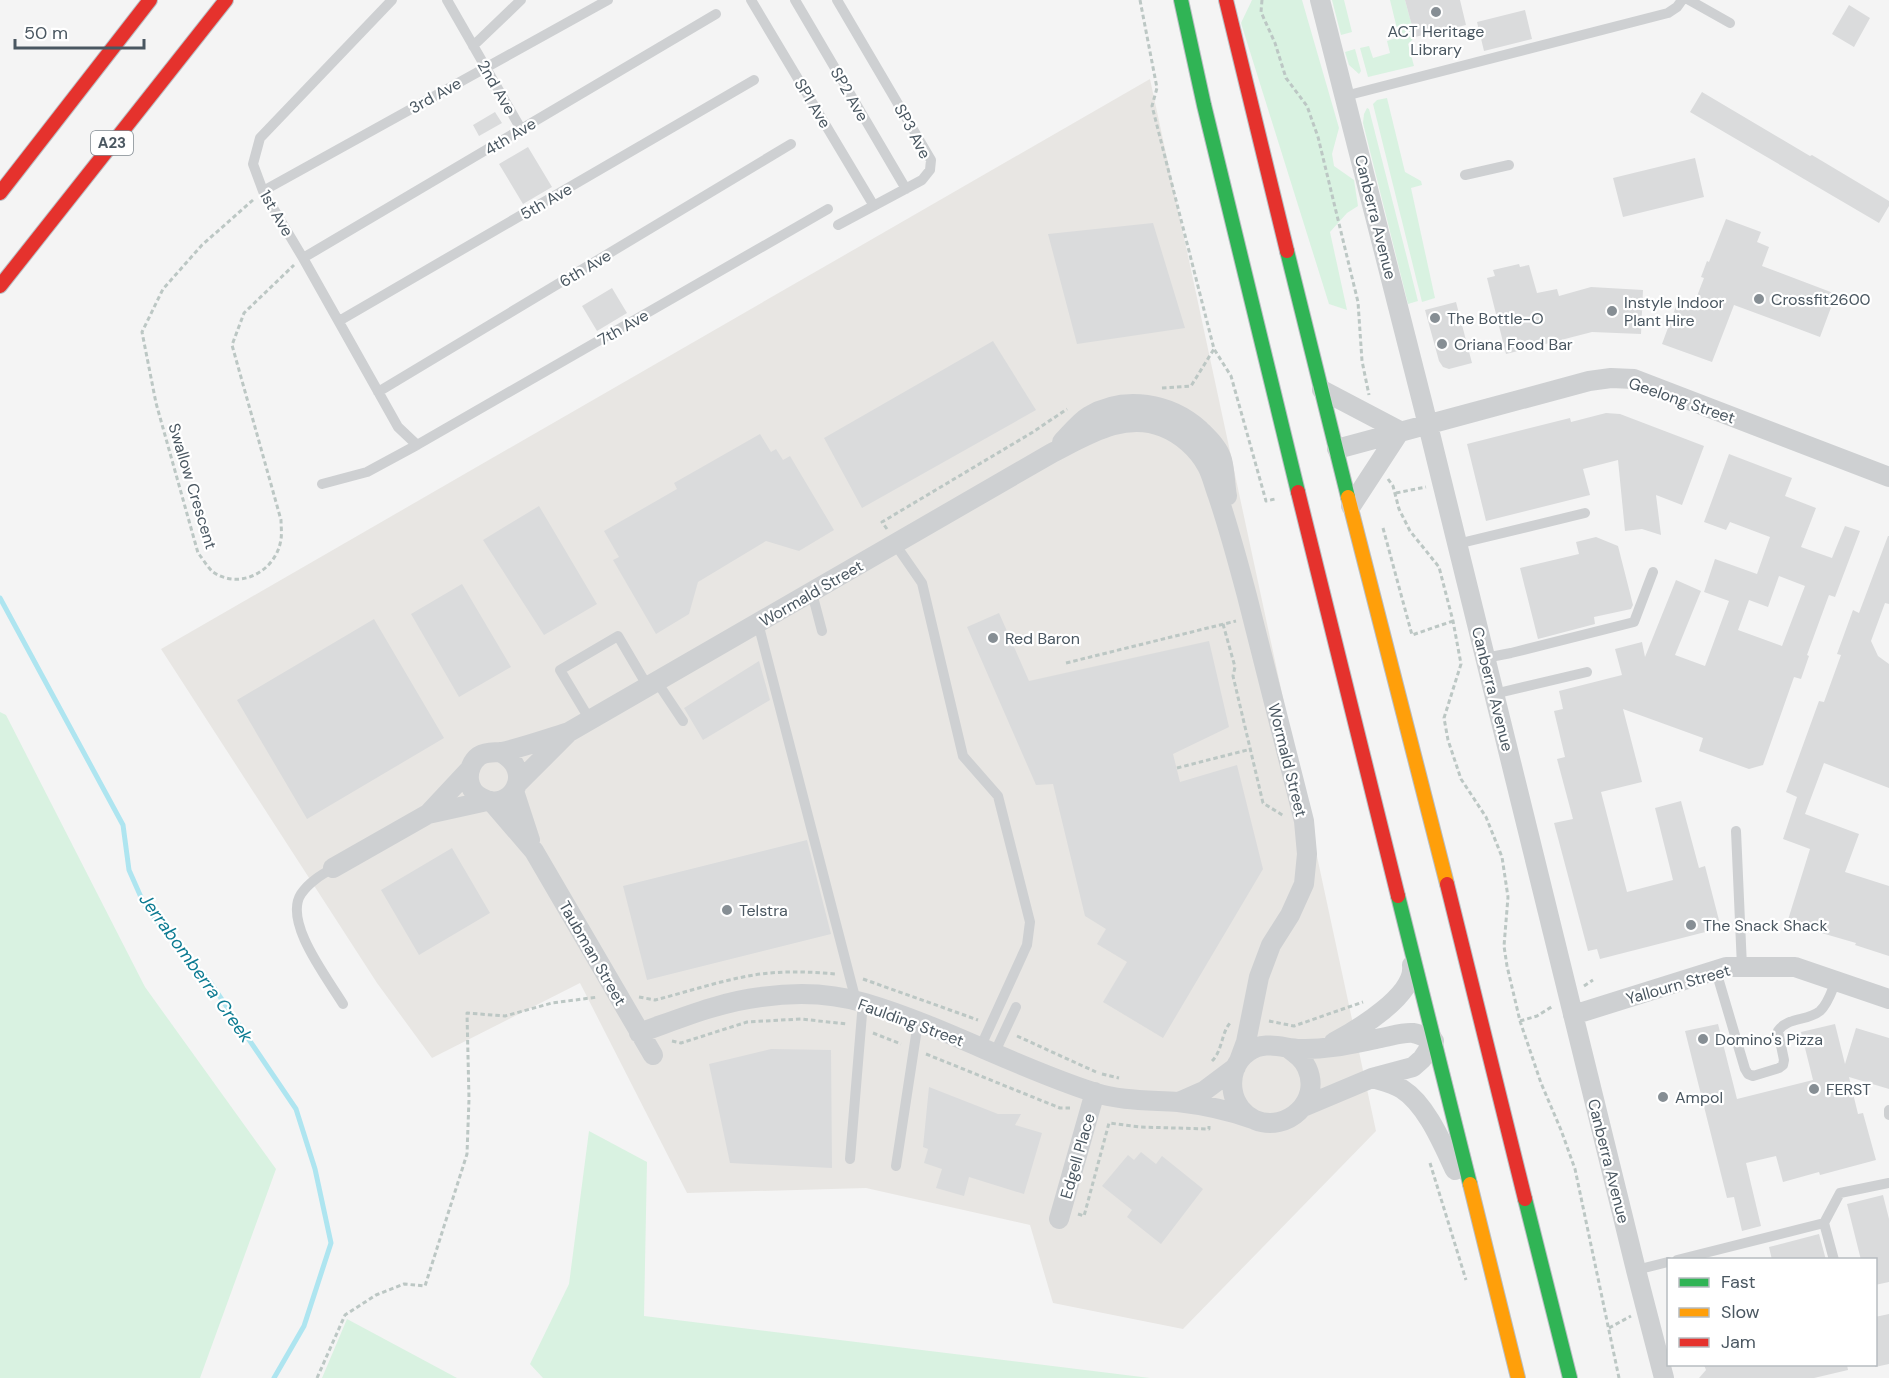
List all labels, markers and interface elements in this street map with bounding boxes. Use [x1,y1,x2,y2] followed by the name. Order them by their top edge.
[1429,5,1443,19] marker: ACT Heritage Library
[15,12,144,50] scale bar
[24,21,68,45] text: 50 m
[1388,21,1484,60] place label: ACT Heritage Library
[473,56,521,118] street label: 2nd Ave
[826,63,873,125] street label: SP2 Ave
[406,73,465,118] street label: 3rd Ave
[789,74,836,132] street label: SP1 Ave
[889,100,936,162] street label: SP3 Ave
[481,113,540,160] street label: 4th Ave
[91,131,133,155] road number: A23
[1350,153,1401,282] street label: Canberra Avenue
[517,178,576,225] street label: 5th Ave
[255,186,298,240] street label: 1st Ave
[556,245,615,292] street label: 6th Ave
[1771,289,1871,310] place label: Crossfit2600
[1624,292,1725,331] place label: Instyle Indoor Plant Hire
[1752,292,1766,306] marker: Crossfit2600
[1605,304,1619,318] marker: Instyle Indoor Plant Hire
[594,305,652,350] street label: 7th Ave
[1447,308,1544,329] place label: The Bottle-O
[1428,311,1442,325] marker: The Bottle-O
[1454,334,1573,355] place label: Oriana Food Bar
[1435,337,1449,351] marker: Oriana Food Bar
[1626,372,1738,428] street label: Geelong Street
[163,421,222,552] street label: Swallow Crescent
[756,555,867,632] street label: Wormald Street
[1467,625,1518,754] street label: Canberra Avenue
[1005,628,1080,649] place label: Red Baron
[986,631,1000,645] marker: Red Baron
[1263,701,1312,819] street label: Wormald Street
[134,889,259,1048] water label: Jerrabomberra Creek
[554,897,631,1009] street label: Taubman Street
[739,900,788,921] place label: Telstra
[720,903,734,917] marker: Telstra
[1703,915,1828,936] place label: The Snack Shack
[1684,918,1698,932] marker: The Snack Shack
[1624,960,1733,1009] street label: Yallourn Street
[855,994,967,1051] street label: Faulding Street
[1715,1029,1823,1050] place label: Domino's Pizza
[1696,1032,1710,1046] marker: Domino's Pizza
[1826,1079,1871,1100] place label: FERST
[1807,1082,1821,1096] marker: FERST
[1675,1087,1723,1108] place label: Ampol
[1656,1090,1670,1104] marker: Ampol
[1583,1097,1634,1226] street label: Canberra Avenue
[1055,1111,1100,1201] street label: Edgell Place
[1667,1258,1877,1366] legend
[1721,1270,1756,1294] text: Fast
[1721,1300,1760,1324] text: Slow
[1721,1330,1756,1354] text: Jam

